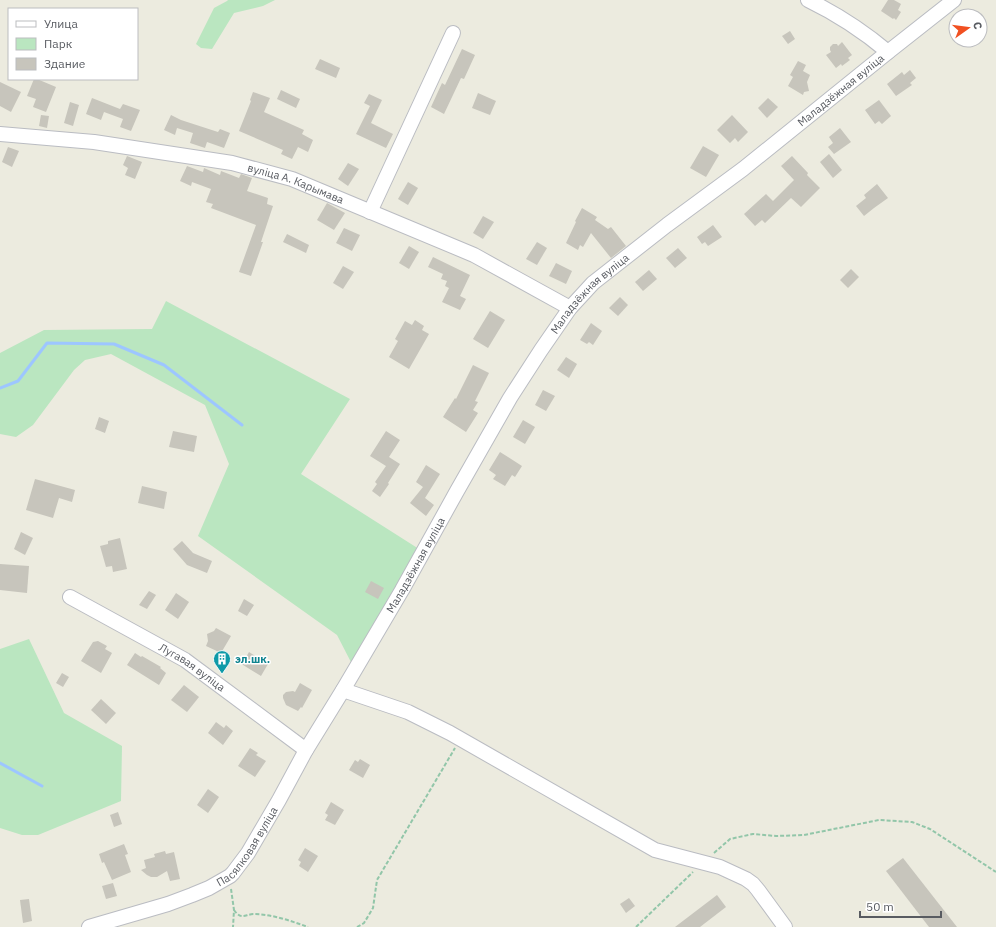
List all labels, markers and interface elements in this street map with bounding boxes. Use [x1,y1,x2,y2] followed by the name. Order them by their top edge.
[8,8,138,80] legend
[948,8,988,48] north arrow
[44,16,78,31] text: Улица
[970,20,985,31] text: С
[44,36,73,51] text: Парк
[795,51,887,129] street label: Маладзёжная вуліца
[44,56,86,71] text: Здание
[246,160,346,207] street label: вуліца А. Карымава
[547,250,632,336] street label: Маладзёжная вуліца
[383,515,448,615] street label: Маладзёжная вуліца
[157,640,228,695] street label: Лугавая вуліца
[212,649,232,674] building icon: эл.шк.
[235,652,270,666] place label: эл.шк.
[214,804,281,889] street label: Пасялковая вуліца
[860,893,941,919] scale bar
[866,899,894,914] text: 50 m

